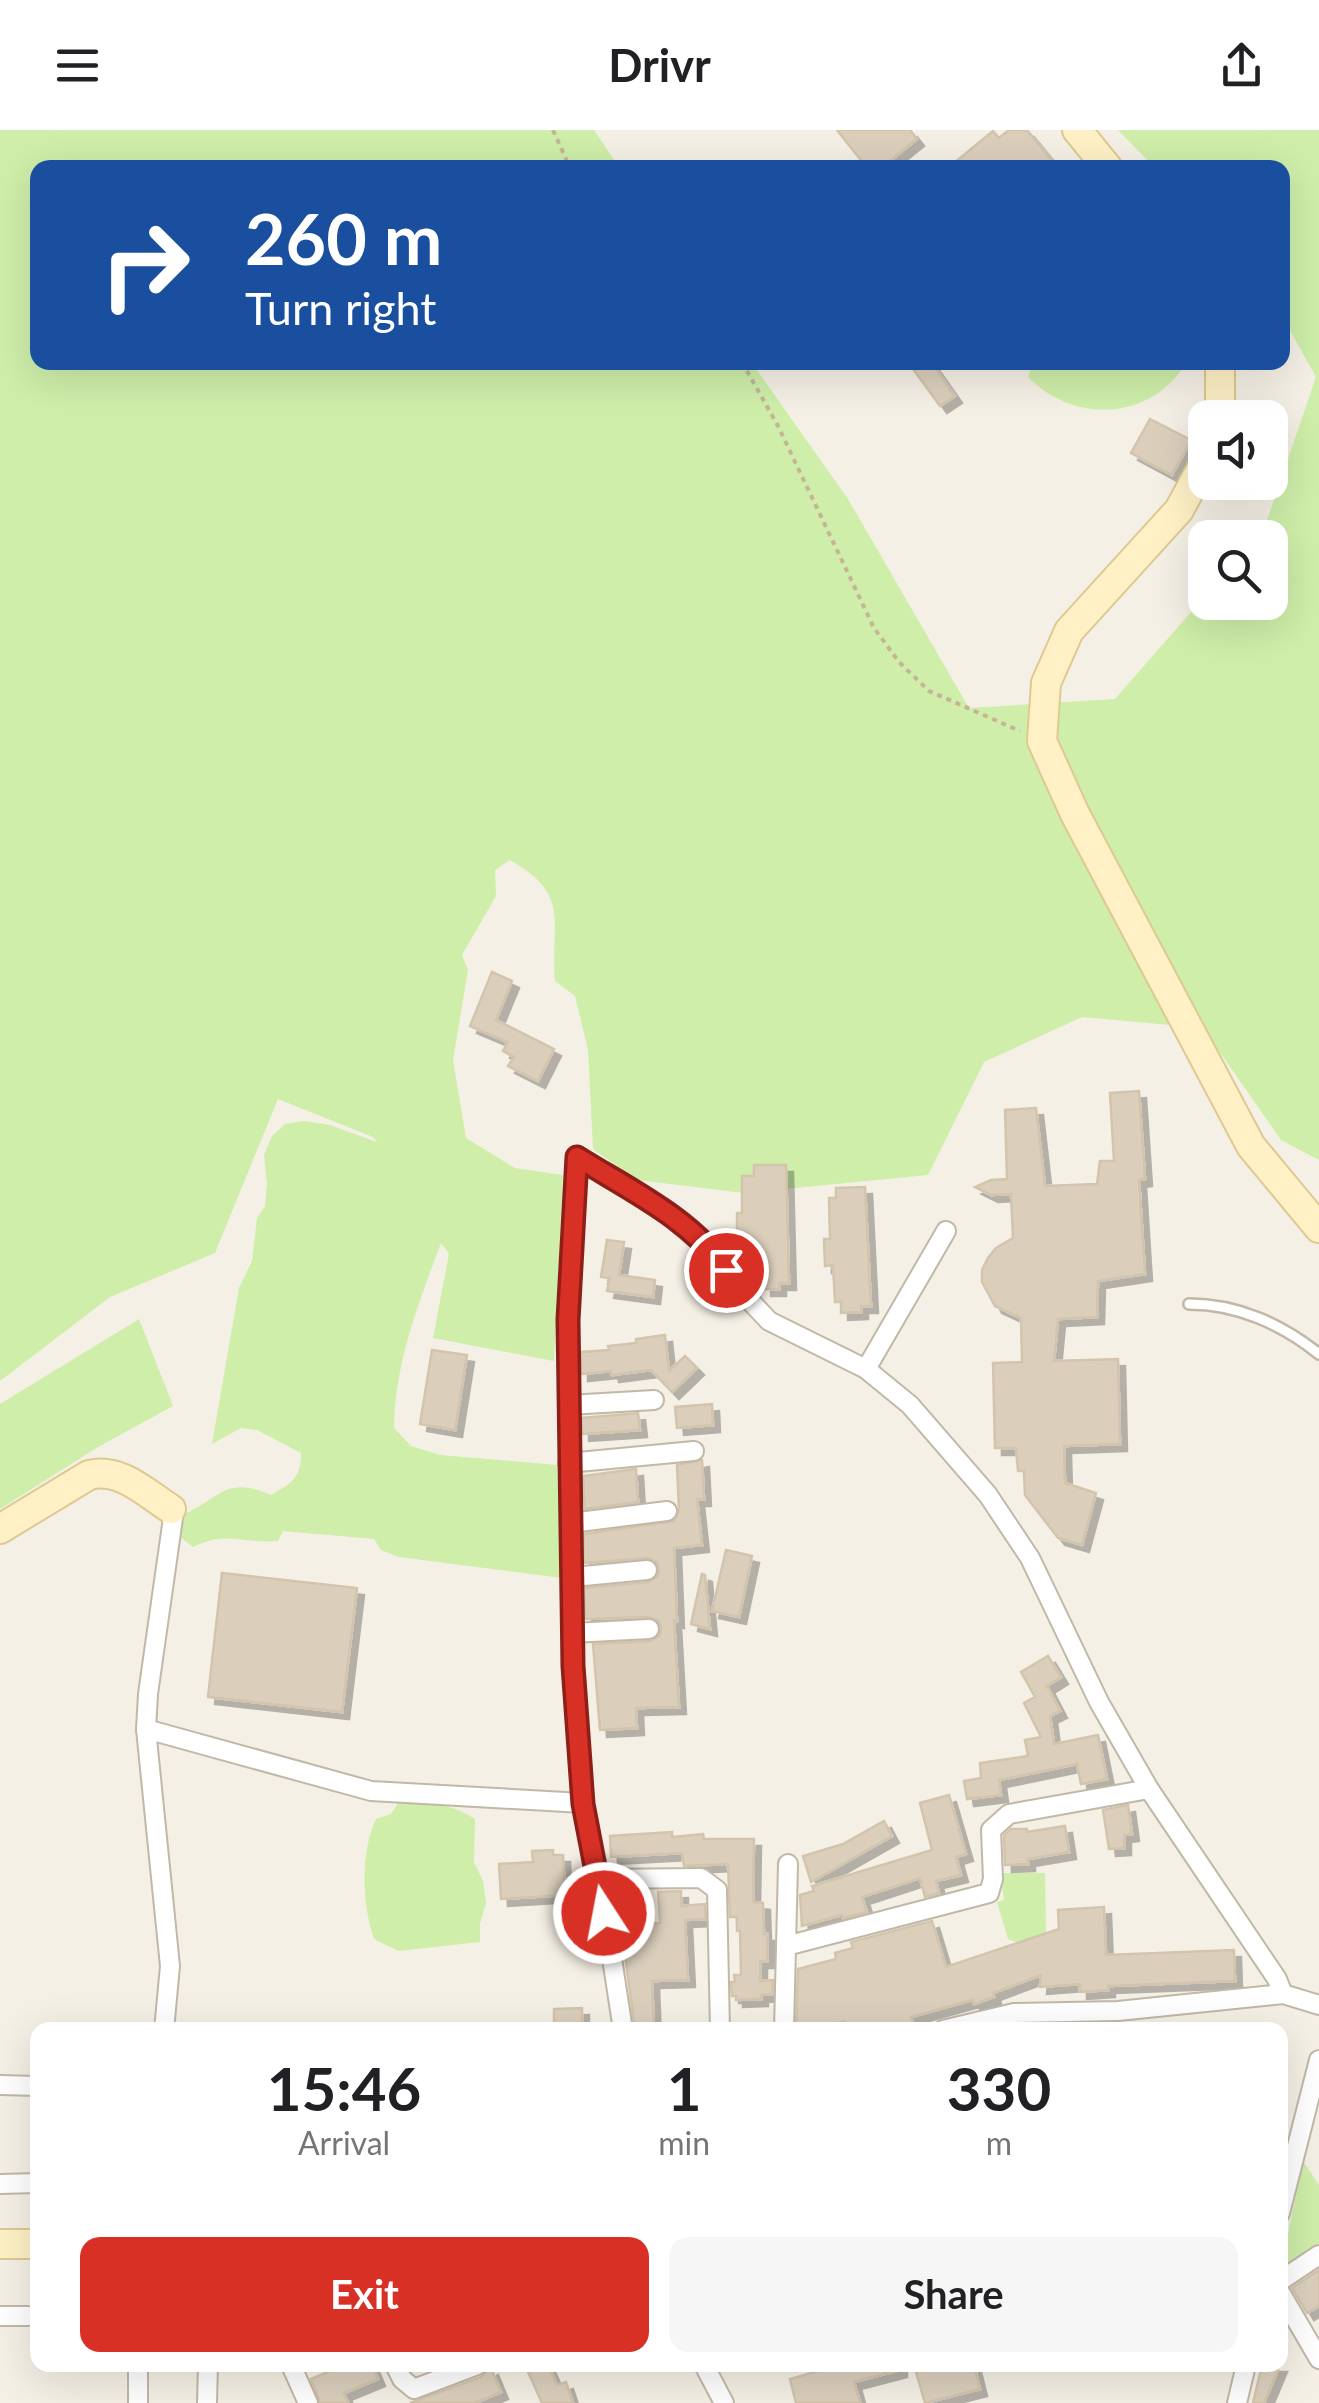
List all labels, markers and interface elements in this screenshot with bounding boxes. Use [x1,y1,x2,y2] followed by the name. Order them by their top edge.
[50,38,105,93] icon: menu
[608,38,711,92] text: Drivr
[1214,38,1269,93] icon: share
[245,196,442,280] text: 260 m
[80,200,210,330] icon: right
[245,281,436,335] text: Turn right
[1188,400,1288,620] map controls
[1188,400,1288,500] button: sound
[1188,520,1288,620] button: search
[684,1228,769,1313] pin
[699,1243,754,1298] icon: arrive
[552,1861,656,1965] position arrow
[267,2052,421,2124] text: 15:46
[667,2052,702,2124] text: 1
[947,2052,1051,2124] text: 330
[298,2123,390,2162] text: Arrival
[658,2123,710,2162] text: min
[986,2123,1012,2162] text: m
[80,2237,649,2352] button: Exit
[669,2237,1238,2352] button: Share

